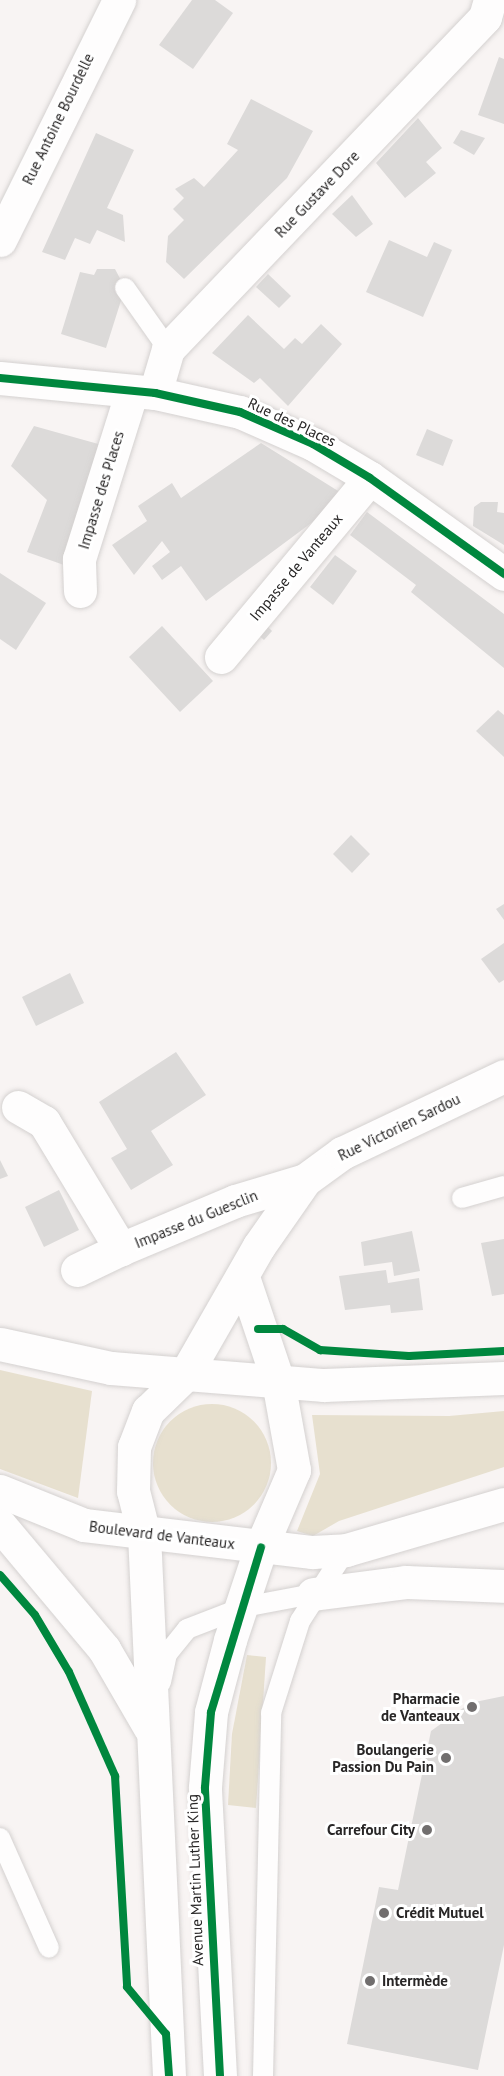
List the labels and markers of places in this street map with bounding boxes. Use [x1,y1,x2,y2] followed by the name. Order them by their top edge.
[381,1689,460,1724] place label: Pharmacie de Vanteaux
[465,1700,479,1714] marker: Pharmacie de Vanteaux
[332,1740,434,1775] place label: Boulangerie Passion Du Pain
[439,1751,453,1765] marker: Boulangerie Passion Du Pain
[327,1821,415,1839] place label: Carrefour City
[420,1823,434,1837] marker: Carrefour City
[396,1904,484,1922] place label: Crédit Mutuel
[377,1906,391,1920] marker: Crédit Mutuel
[382,1972,448,1990] place label: Intermède
[363,1974,377,1988] marker: Intermède

